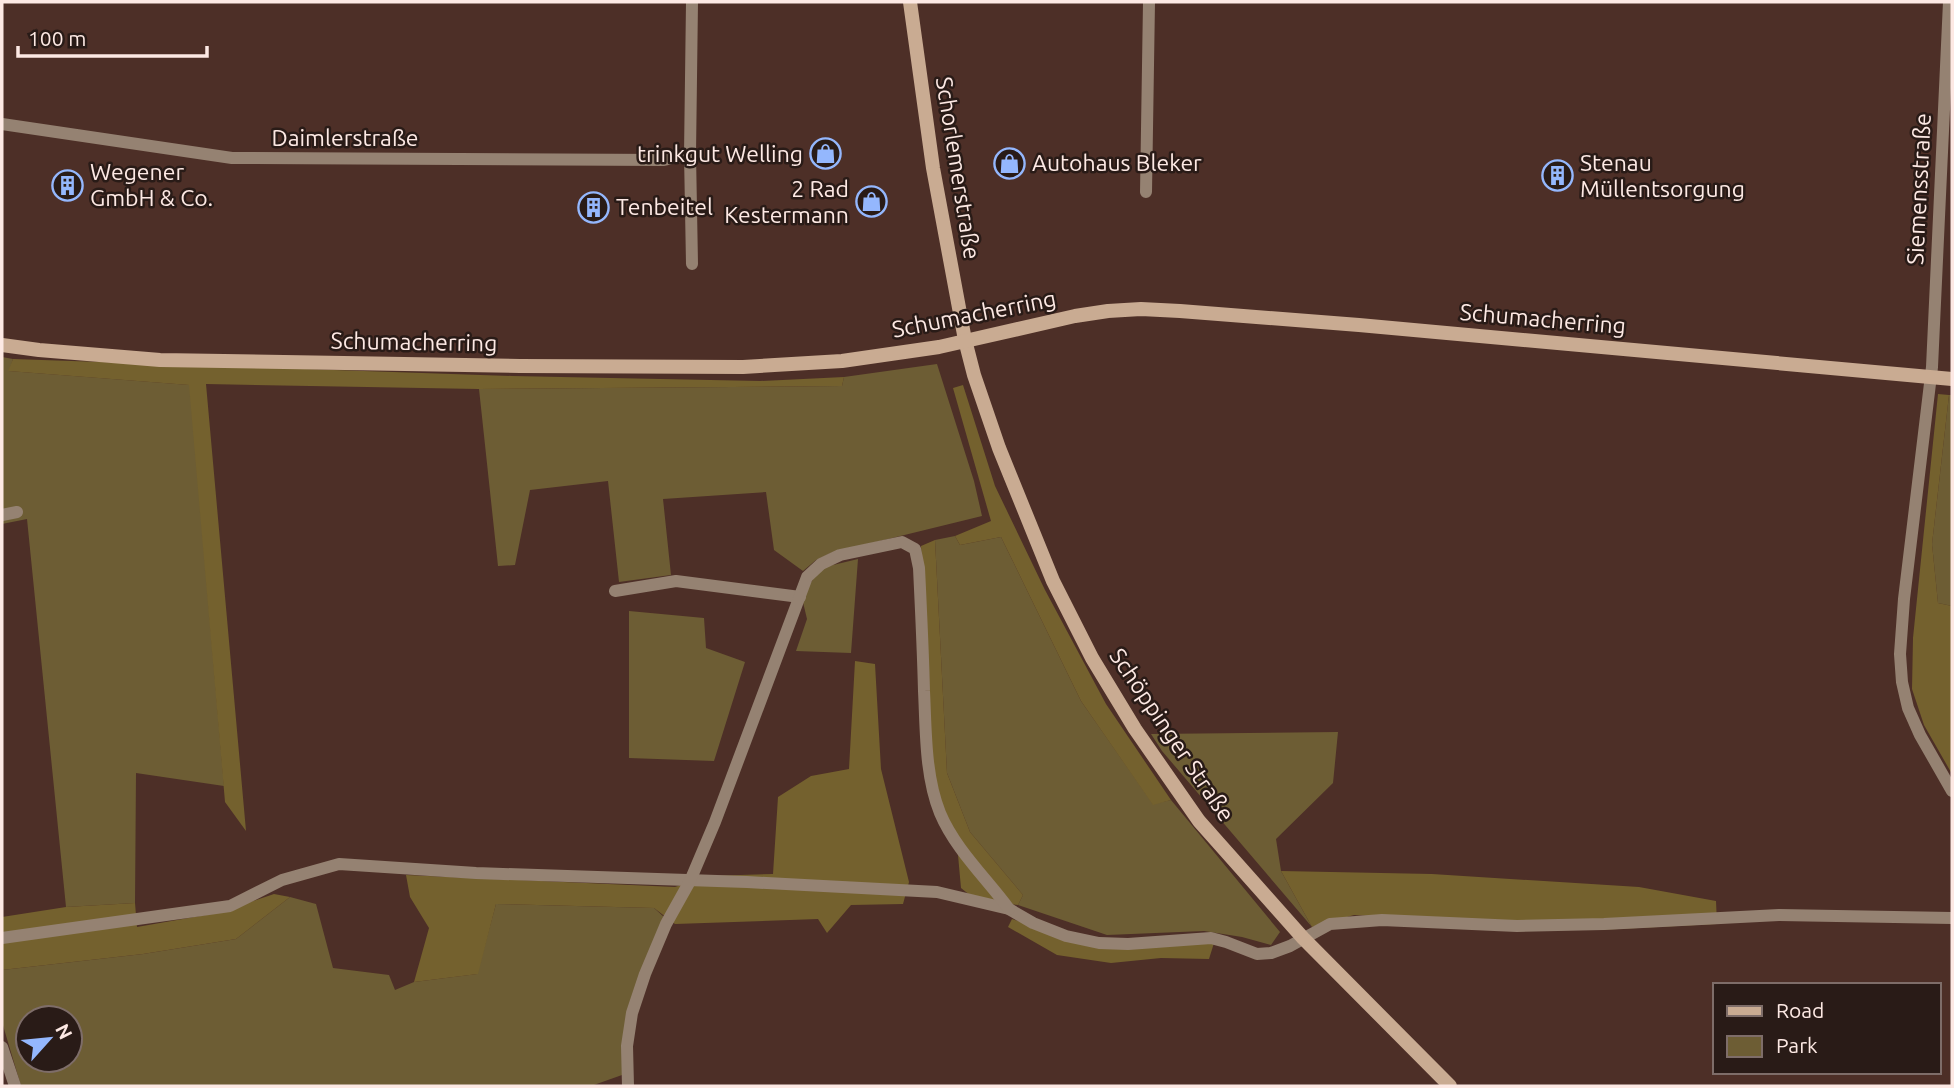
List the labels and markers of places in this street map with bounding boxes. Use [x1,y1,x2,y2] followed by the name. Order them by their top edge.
[809,137,843,171] shop icon: trinkgut Welling
[637,141,803,166] place label: trinkgut Welling
[992,146,1026,180] shop icon: Autohaus Bleker
[1032,150,1202,175] place label: Autohaus Bleker
[1580,150,1745,201] place label: Stenau Müllentsorgung
[90,159,213,210] place label: Wegener GmbH & Co.
[1540,159,1574,193] building icon: Stenau Müllentsorgung
[50,168,84,202] building icon: Wegener GmbH & Co.
[724,176,849,227] place label: 2 Rad Kestermann
[855,185,889,219] shop icon: 2 Rad Kestermann
[576,190,610,224] building icon: Tenbeitel
[616,194,713,219] place label: Tenbeitel

